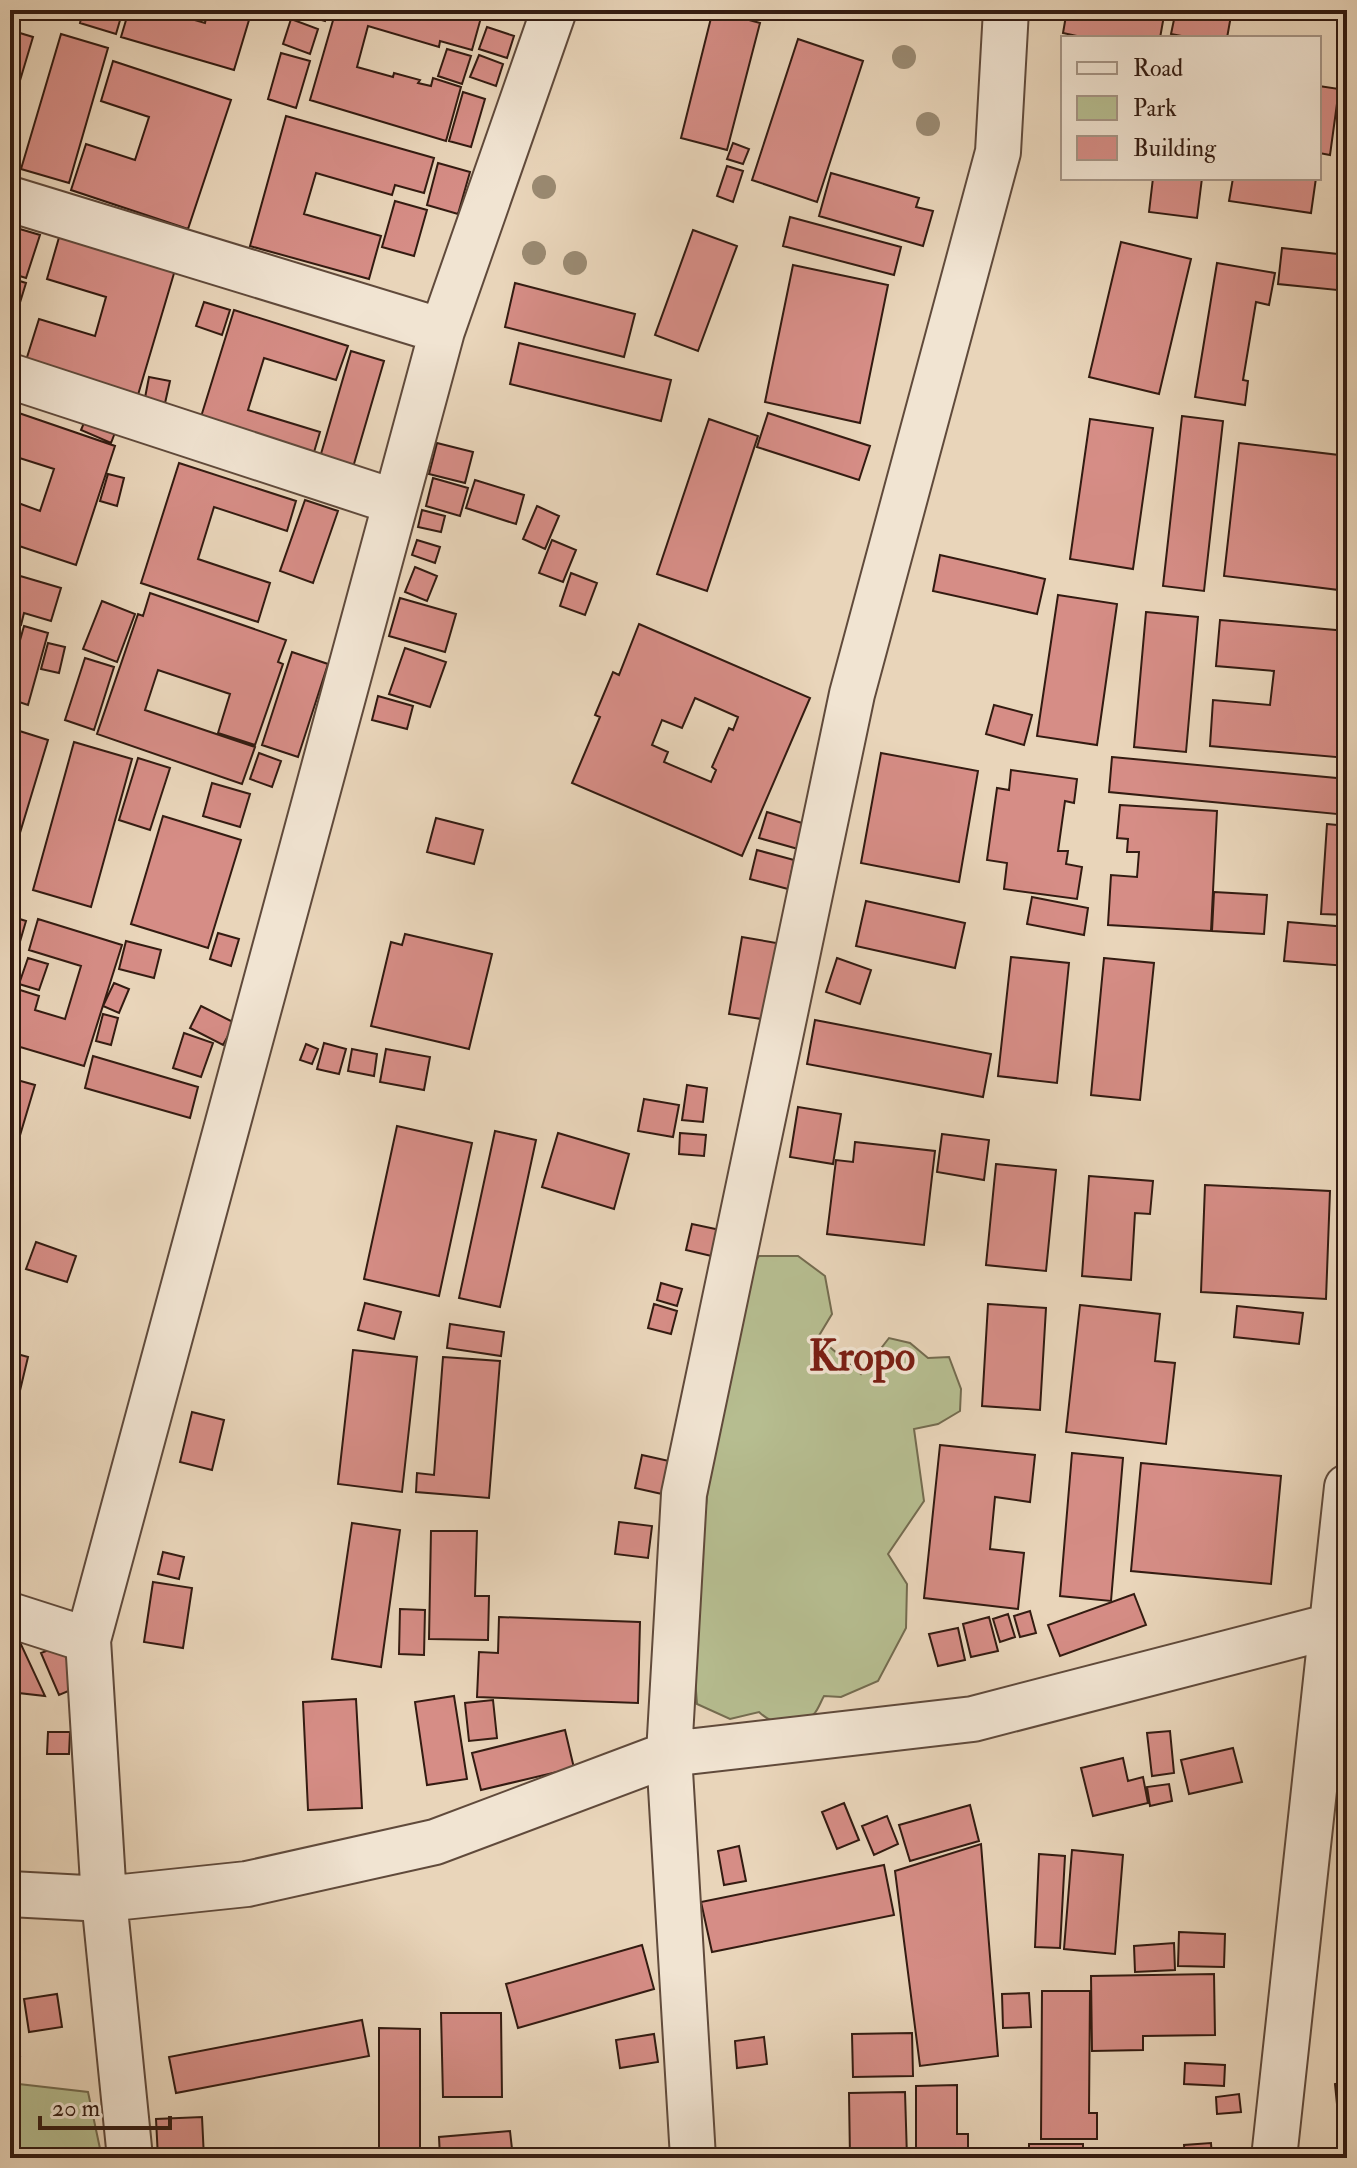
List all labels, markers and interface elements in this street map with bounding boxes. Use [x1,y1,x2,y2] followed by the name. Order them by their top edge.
[1061,36,1321,180] legend
[1133,53,1183,84] text: Road
[1133,93,1177,124] text: Park
[1133,133,1217,164] text: Building
[809,1331,915,1383] district label: Kropo
[40,2080,170,2130] scale bar
[52,2093,101,2124] text: 20 m

